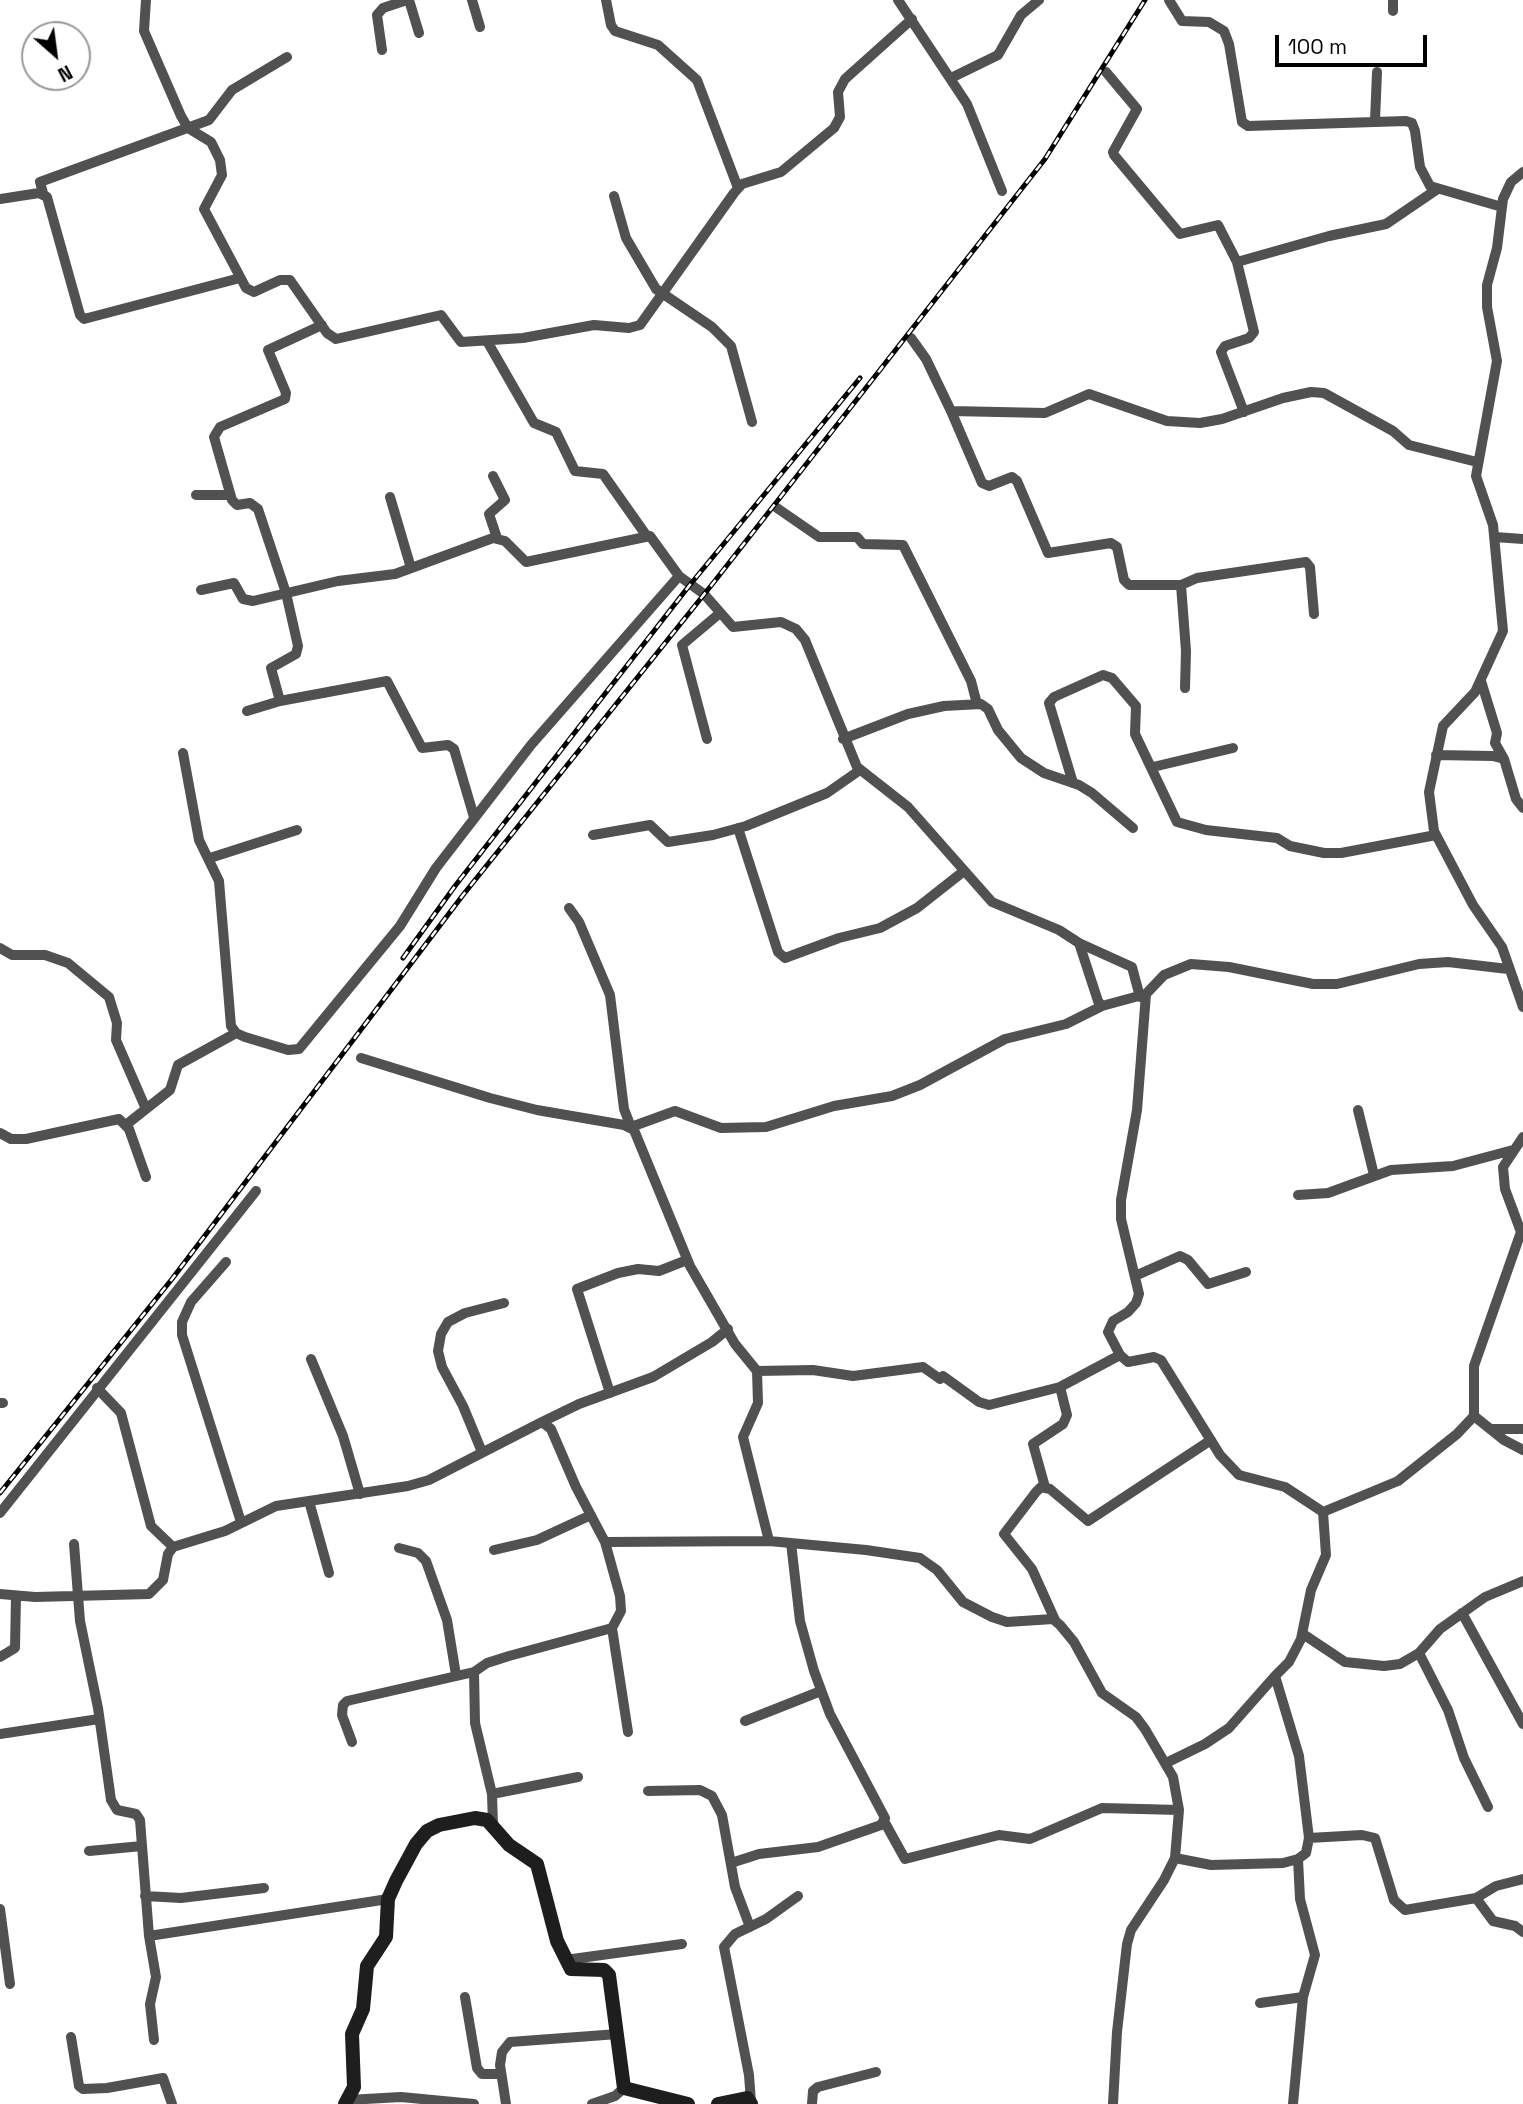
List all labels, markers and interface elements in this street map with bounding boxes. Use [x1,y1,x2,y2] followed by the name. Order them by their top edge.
[21,21,91,91] north arrow
[1278,21,1430,65] scale bar
[1288,33,1347,60] text: 100 m
[54,59,77,87] text: N

